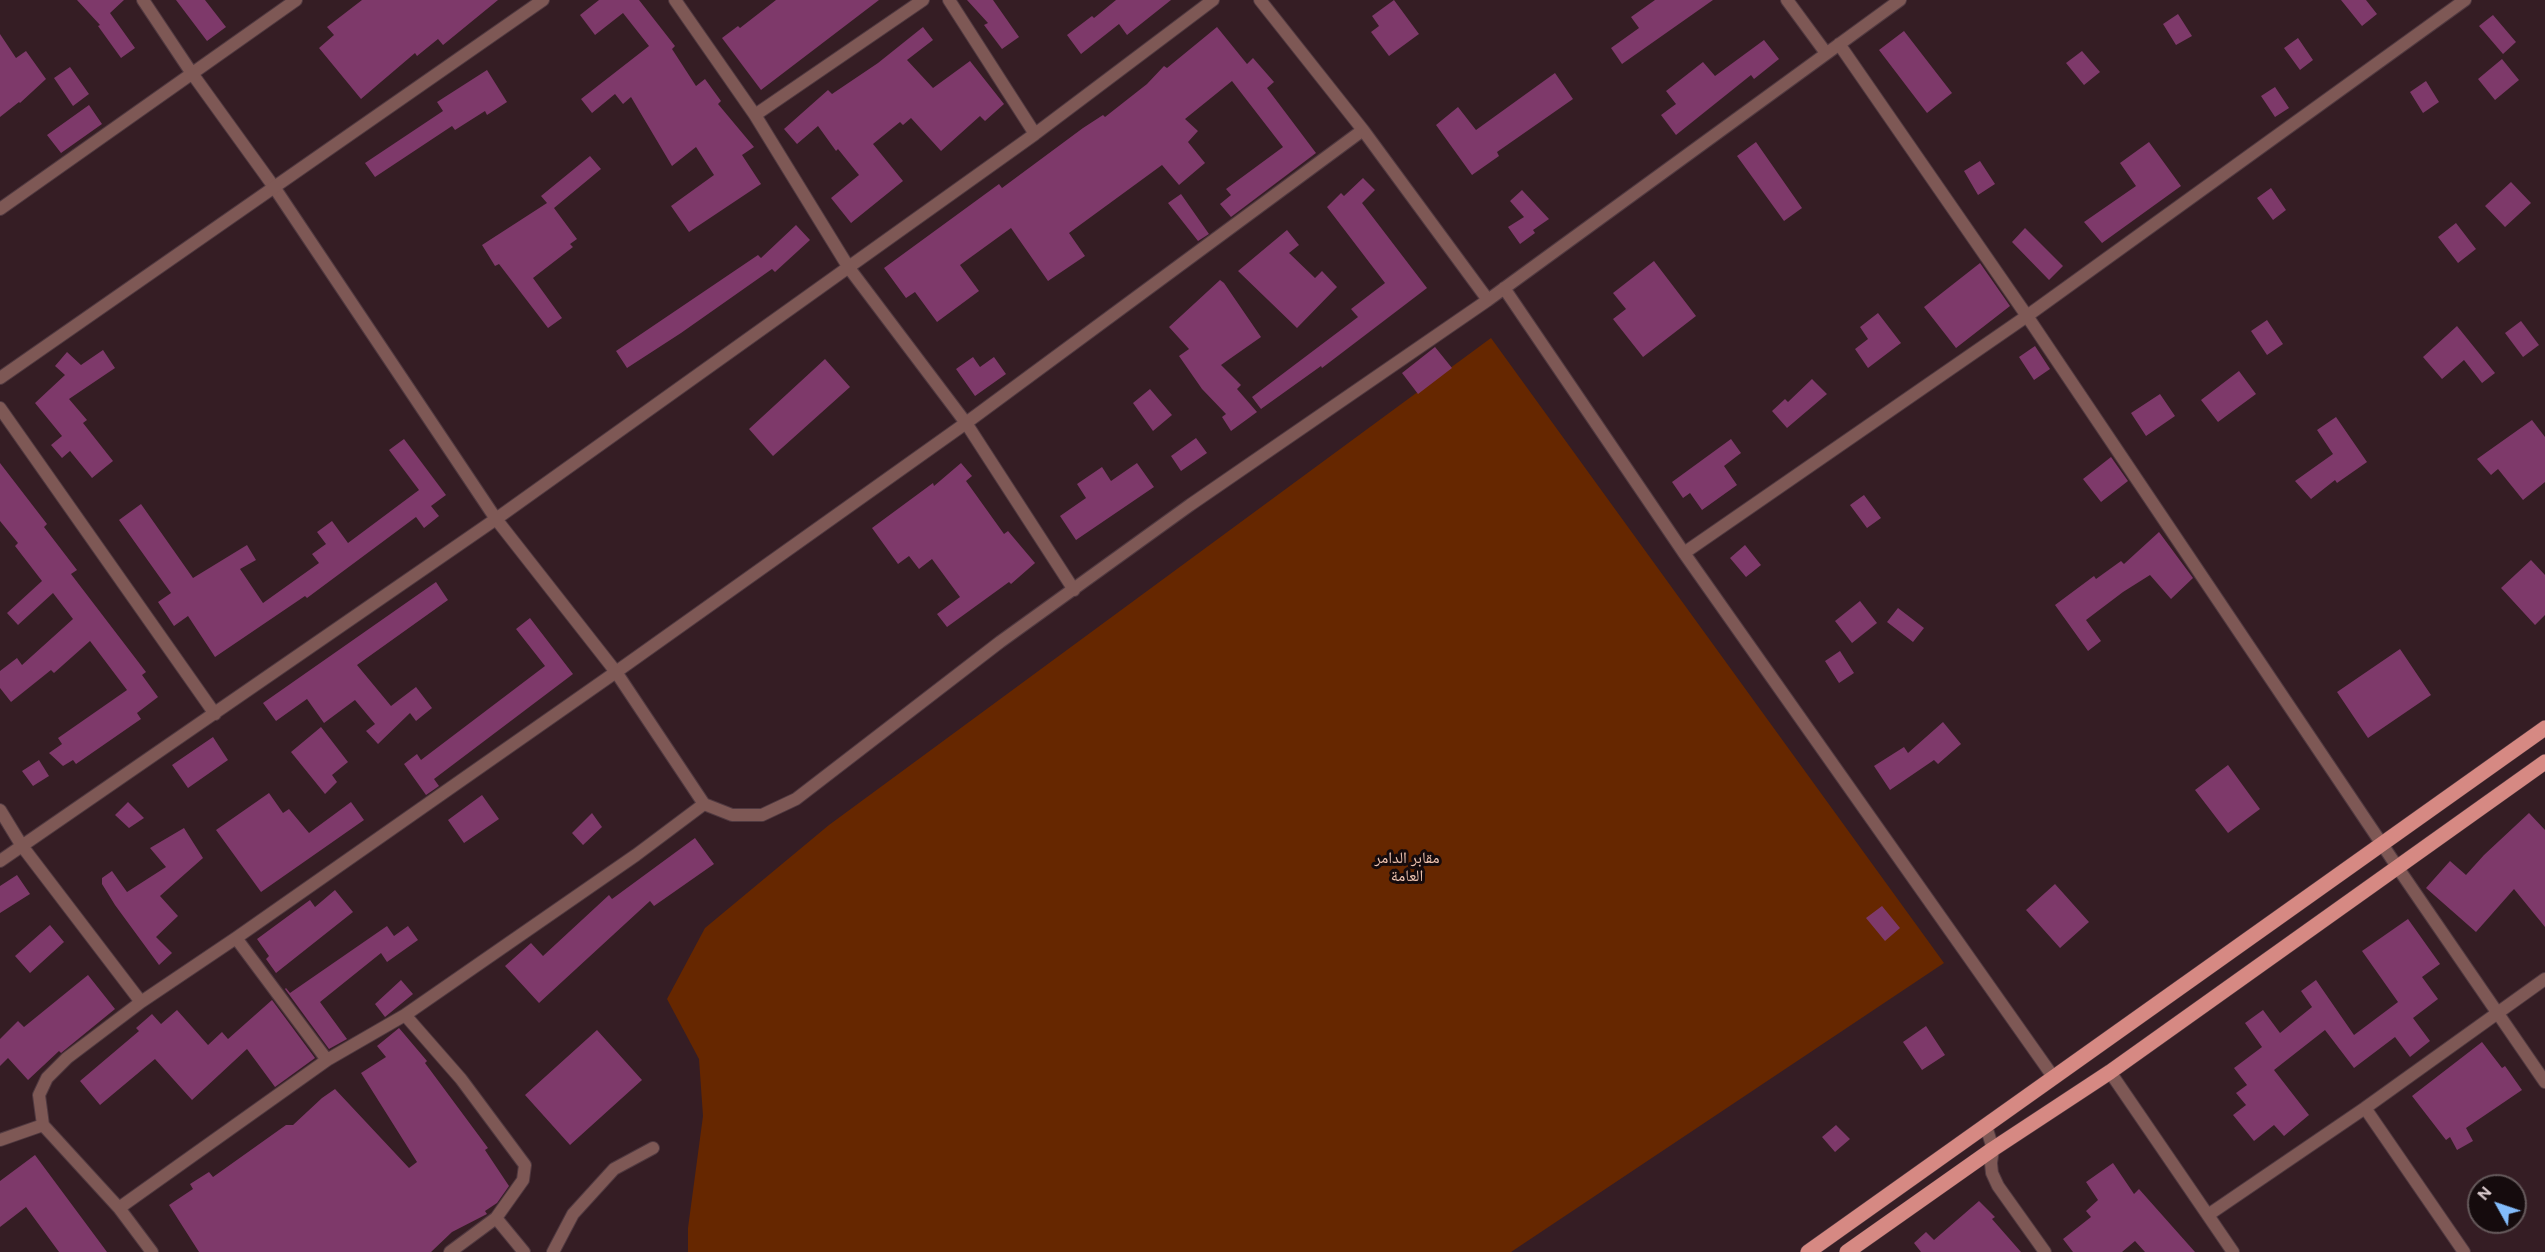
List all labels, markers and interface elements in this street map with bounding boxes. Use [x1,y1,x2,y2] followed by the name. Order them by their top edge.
[1374,849,1440,887] park label: مقابر الدامر العامة
[2467,1174,2527,1234] north arrow
[2473,1182,2496,1205] text: N

